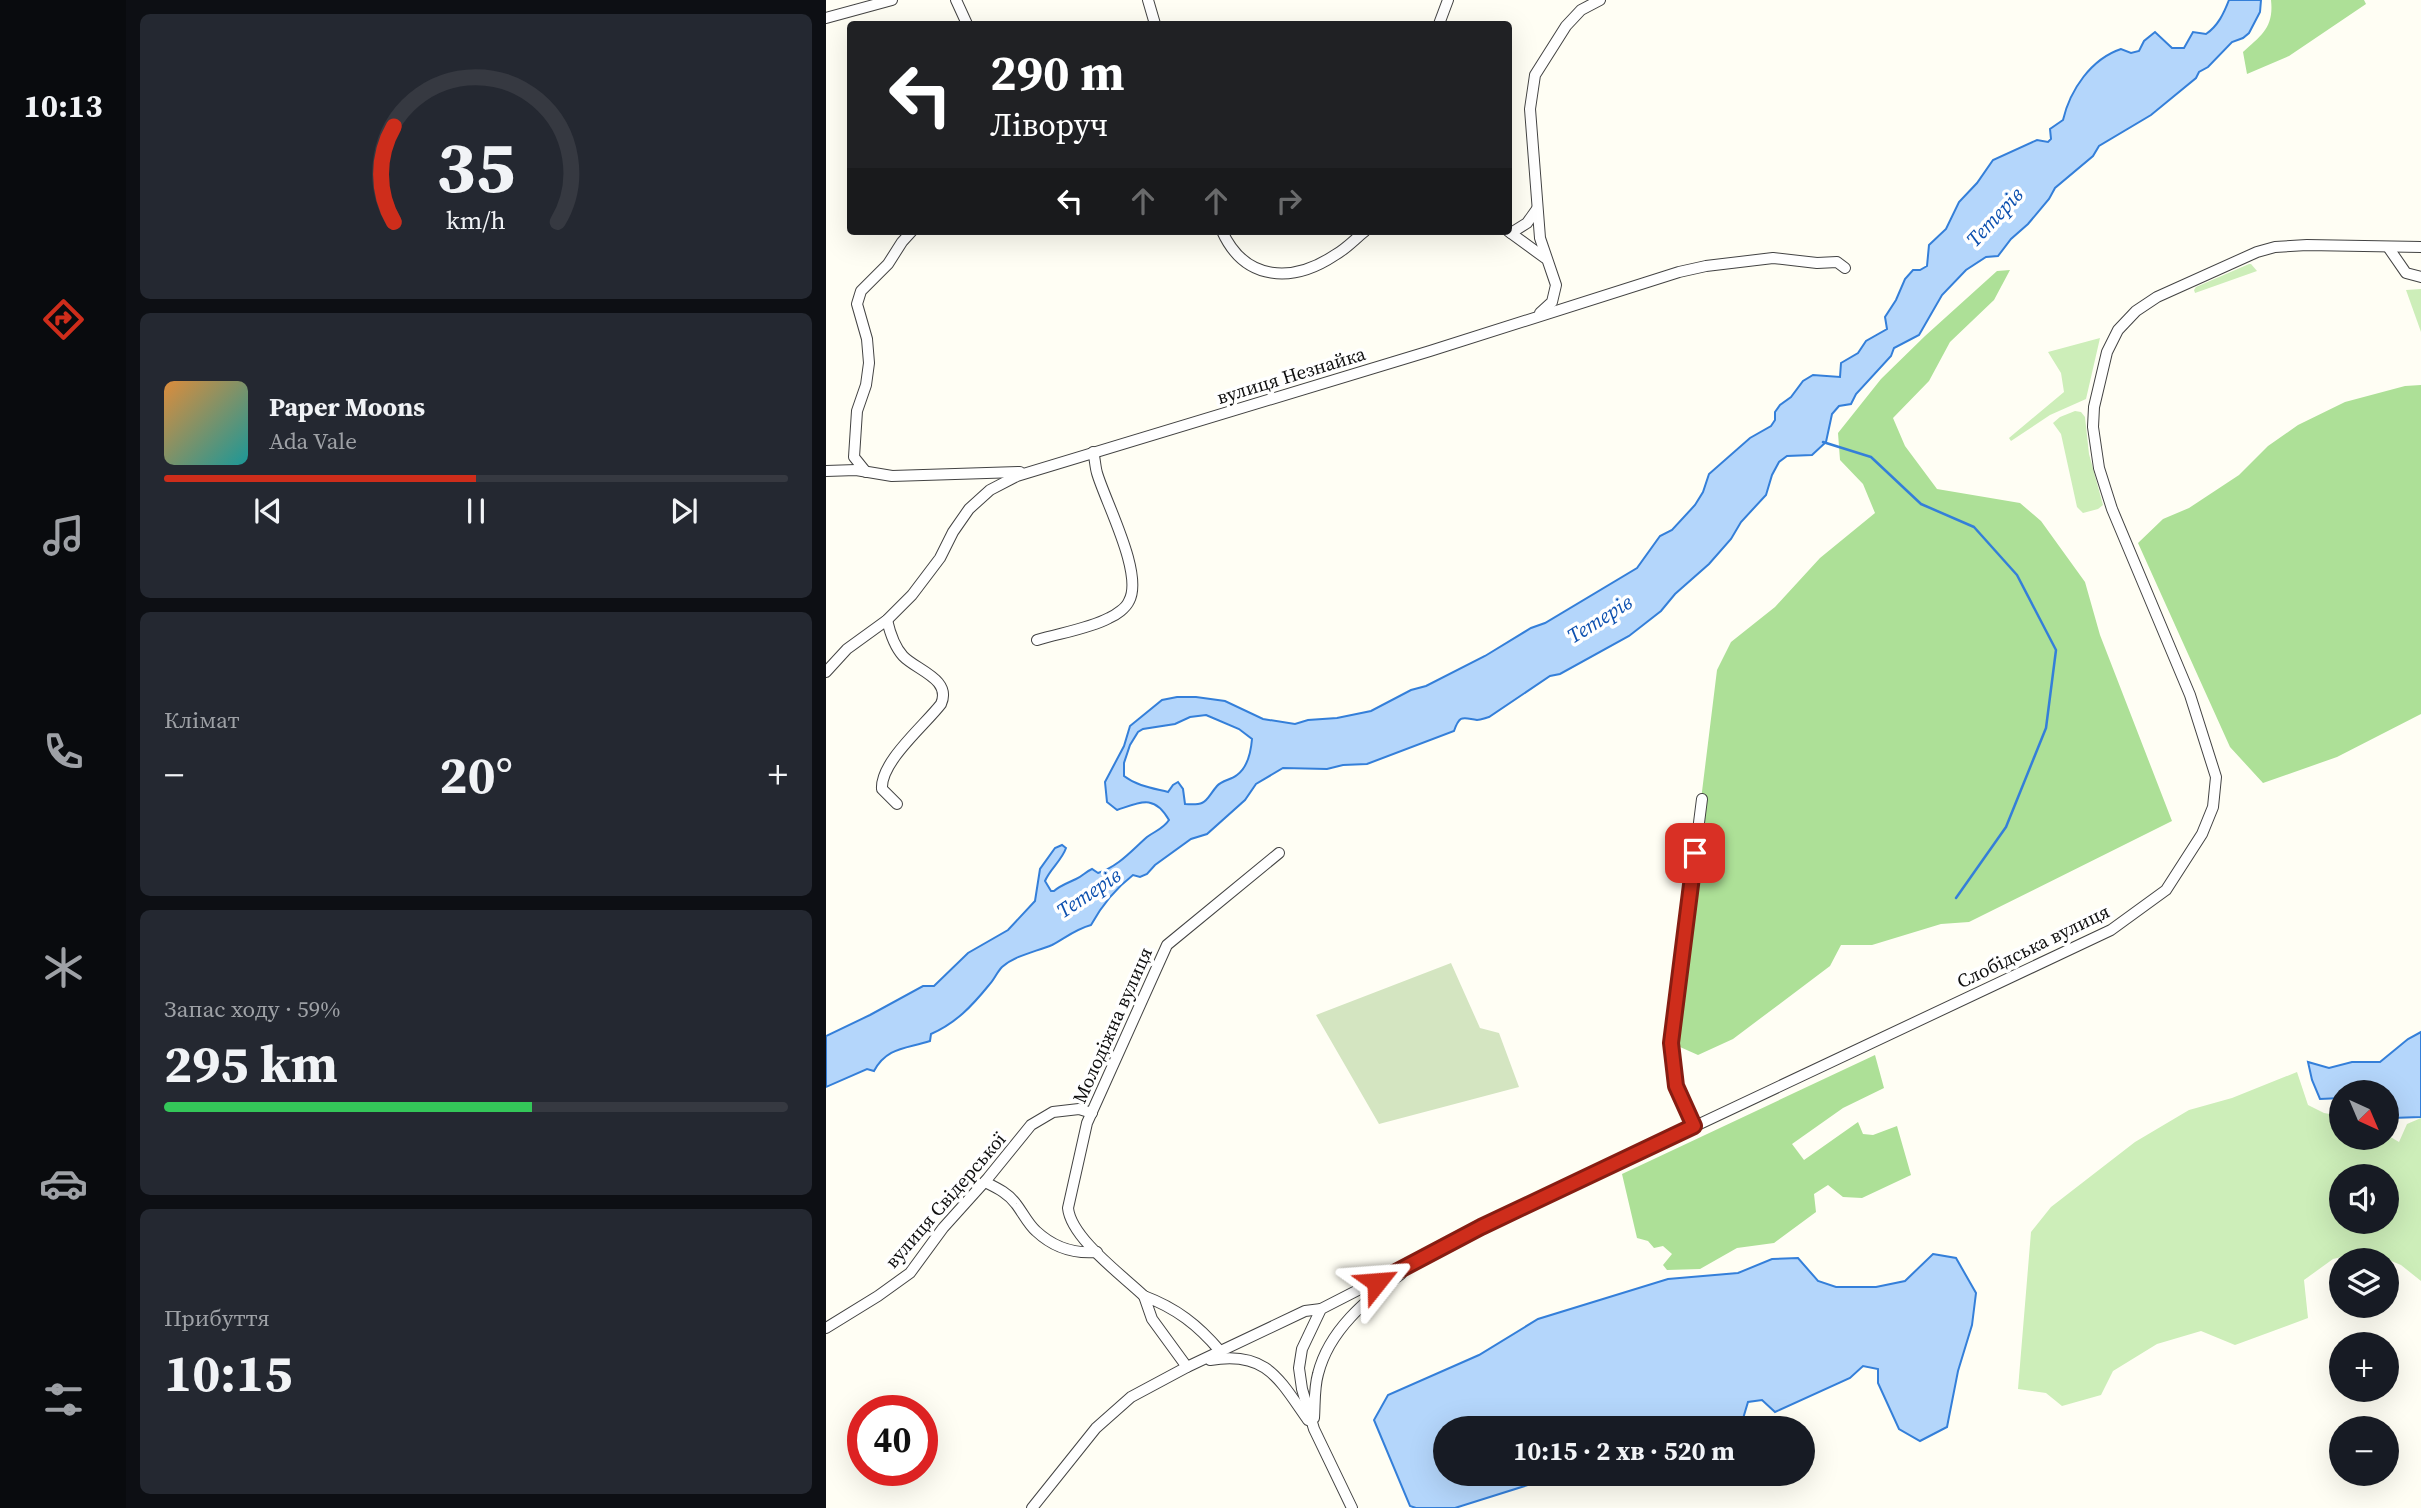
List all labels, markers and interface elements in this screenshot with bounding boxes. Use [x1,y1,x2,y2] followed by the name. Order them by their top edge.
[990,39,1125,106] text: 290 m
[875,49,966,140] icon: left
[24,84,102,128] text: 10:13
[990,103,1108,147] text: Ліворуч
[437,118,515,217] text: 35
[1959,180,2030,253] water label: Тетерів
[1051,182,1089,220] icon: left
[1124,182,1162,220] icon: ahead
[1197,182,1235,220] icon: ahead
[1270,182,1308,220] icon: right
[446,203,506,237] text: km/h
[39,295,88,344] icon: directions
[1213,340,1369,410] street label: вулиця Незнайка
[269,389,425,425] text: Paper Moons
[269,425,357,457] text: Ada Vale
[249,492,287,530] icon: previous
[457,492,495,530] icon: pause
[665,492,703,530] icon: next
[39,511,88,560] icon: music
[1561,587,1638,650] water label: Тетерів
[164,704,240,736] text: Клімат
[39,727,88,776] icon: phone
[439,739,513,810] text: 20°
[164,749,184,801] text: −
[768,749,788,801] text: +
[1665,823,1725,883] pin
[1676,834,1714,872] icon: arrive
[1051,860,1127,925] water label: Тетерів
[1952,898,2114,994] street label: Слобідська вулиця
[39,943,88,992] icon: climate
[1066,943,1158,1107] street label: Молодіжна вулиця
[164,993,340,1025] text: Запас ходу · 59%
[164,1028,338,1099] text: 295 km
[2329,1080,2399,1150] north arrow
[2329,1080,2399,1486] map controls
[879,1126,1011,1273] street label: вулиця Свідерської
[39,1159,88,1208] icon: car
[2329,1164,2399,1234] button: sound
[1340,1245,1414,1319] position arrow
[2329,1248,2399,1318] button: layers
[164,1302,270,1334] text: Прибуття
[2329,1332,2399,1402] button: +
[164,1337,292,1408] text: 10:15
[39,1375,88,1424] icon: filters
[847,1395,938,1486] speed limit sign: 40
[2329,1416,2399,1486] button: −
[1513,1433,1735,1469] text: 10:15 · 2 хв · 520 m

